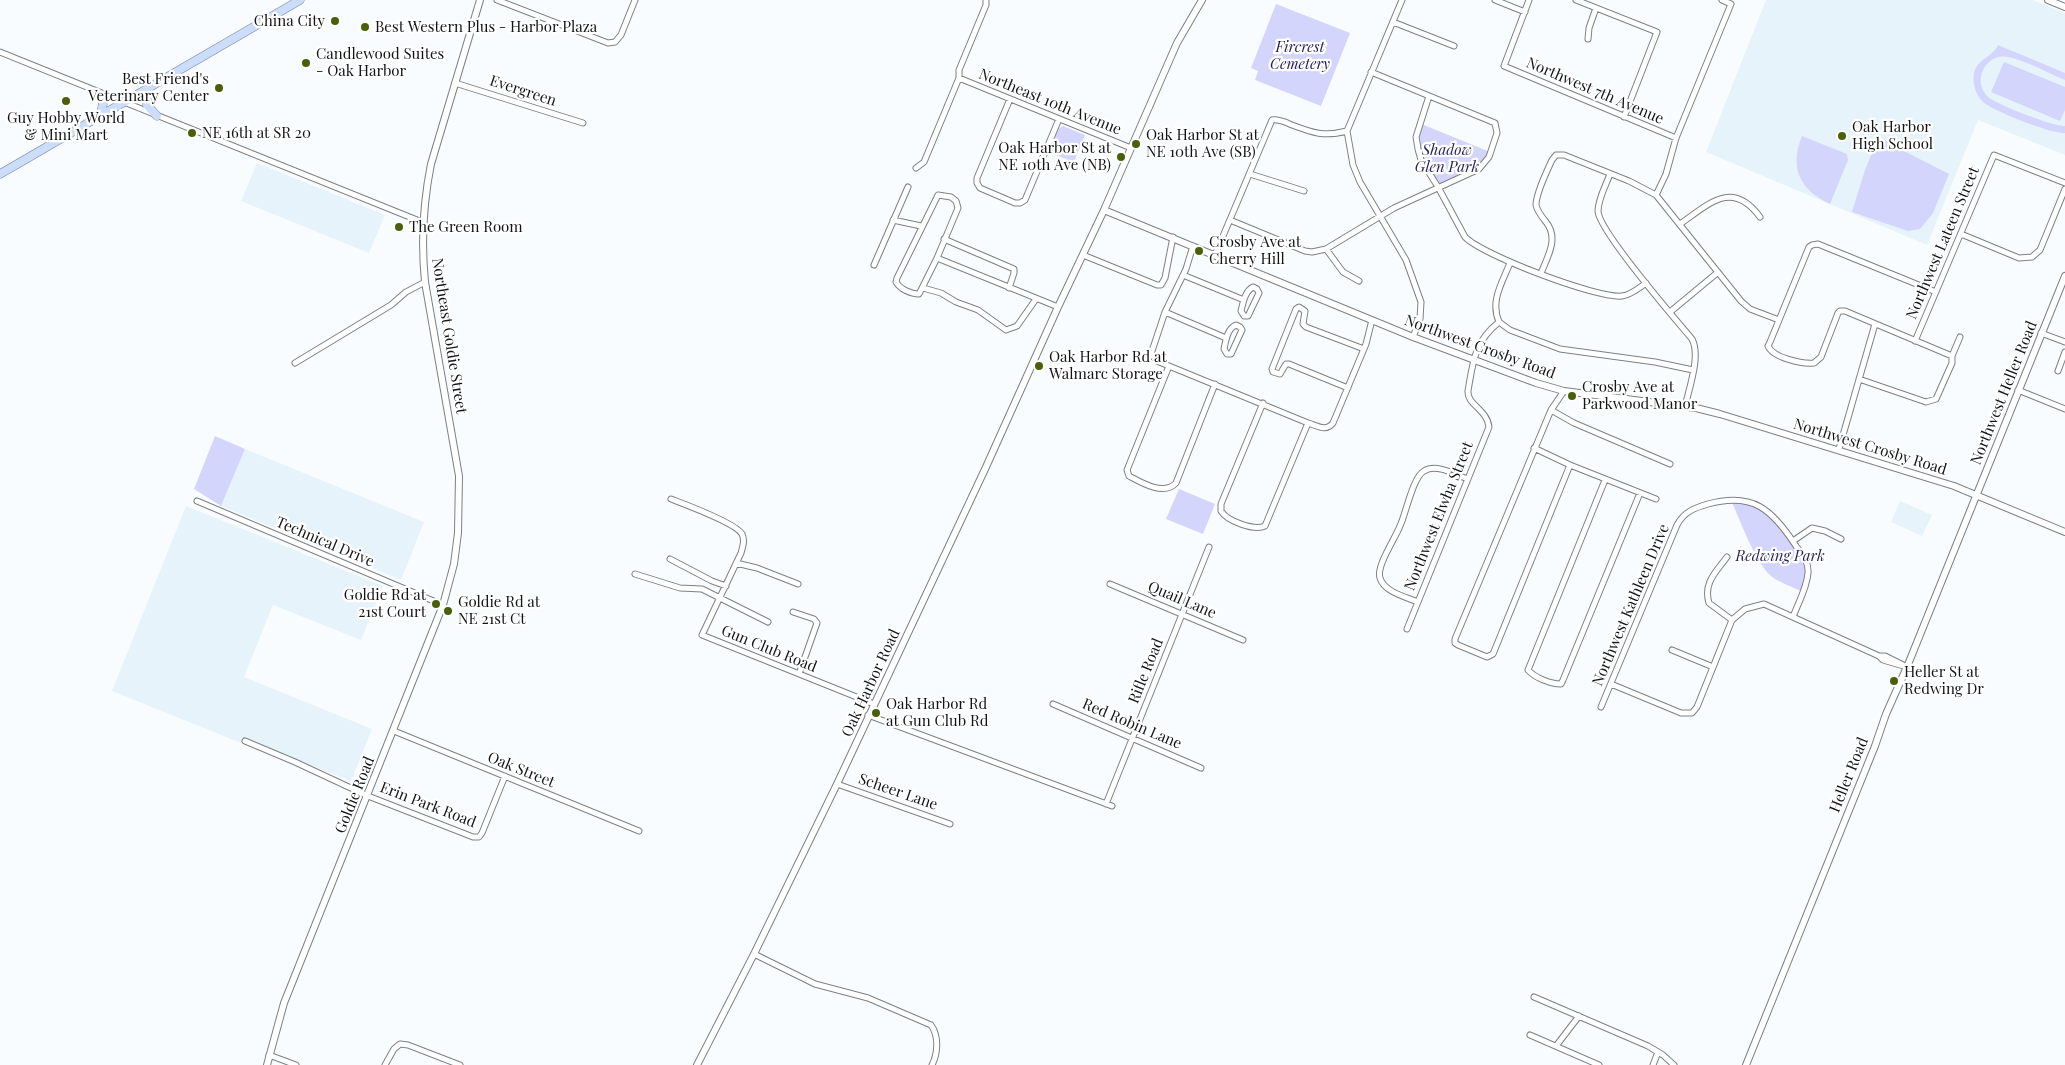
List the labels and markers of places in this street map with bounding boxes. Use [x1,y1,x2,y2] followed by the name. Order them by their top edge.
[254,12,325,30] place label: China City
[329,15,341,27] marker: China City
[375,18,597,36] place label: Best Western Plus - Harbor Plaza
[359,21,371,33] marker: Best Western Plus - Harbor Plaza
[316,45,444,80] place label: Candlewood Suites - Oak Harbor
[300,57,312,69] marker: Candlewood Suites - Oak Harbor
[88,70,209,105] place label: Best Friend's Veterinary Center
[213,82,225,94] marker: Best Friend's Veterinary Center
[60,95,72,107] marker: Guy Hobby World & Mini Mart
[7,109,125,144] place label: Guy Hobby World & Mini Mart
[1852,118,1933,153] place label: Oak Harbor High School
[202,124,311,142] place label: NE 16th at SR 20
[1146,126,1259,161] place label: Oak Harbor St at NE 10th Ave (SB)
[186,127,198,139] marker: NE 16th at SR 20
[1836,130,1848,142] marker: Oak Harbor High School
[1130,138,1142,150] marker: Oak Harbor St at NE 10th Ave (SB)
[998,139,1111,174] place label: Oak Harbor St at NE 10th Ave (NB)
[1115,151,1127,163] marker: Oak Harbor St at NE 10th Ave (NB)
[409,218,523,236] place label: The Green Room
[393,221,405,233] marker: The Green Room
[1209,233,1301,268] place label: Crosby Ave at Cherry Hill
[1193,245,1205,257] marker: Crosby Ave at Cherry Hill
[1049,348,1167,383] place label: Oak Harbor Rd at Walmarc Storage
[1033,360,1045,372] marker: Oak Harbor Rd at Walmarc Storage
[1582,378,1697,413] place label: Crosby Ave at Parkwood Manor
[1566,390,1578,402] marker: Crosby Ave at Parkwood Manor
[344,586,426,621] place label: Goldie Rd at 21st Court
[458,593,540,628] place label: Goldie Rd at NE 21st Ct
[430,598,442,610] marker: Goldie Rd at 21st Court
[442,605,454,617] marker: Goldie Rd at NE 21st Ct
[1904,663,1984,698] place label: Heller St at Redwing Dr
[1888,675,1900,687] marker: Heller St at Redwing Dr
[886,695,988,730] place label: Oak Harbor Rd at Gun Club Rd
[870,707,882,719] marker: Oak Harbor Rd at Gun Club Rd

